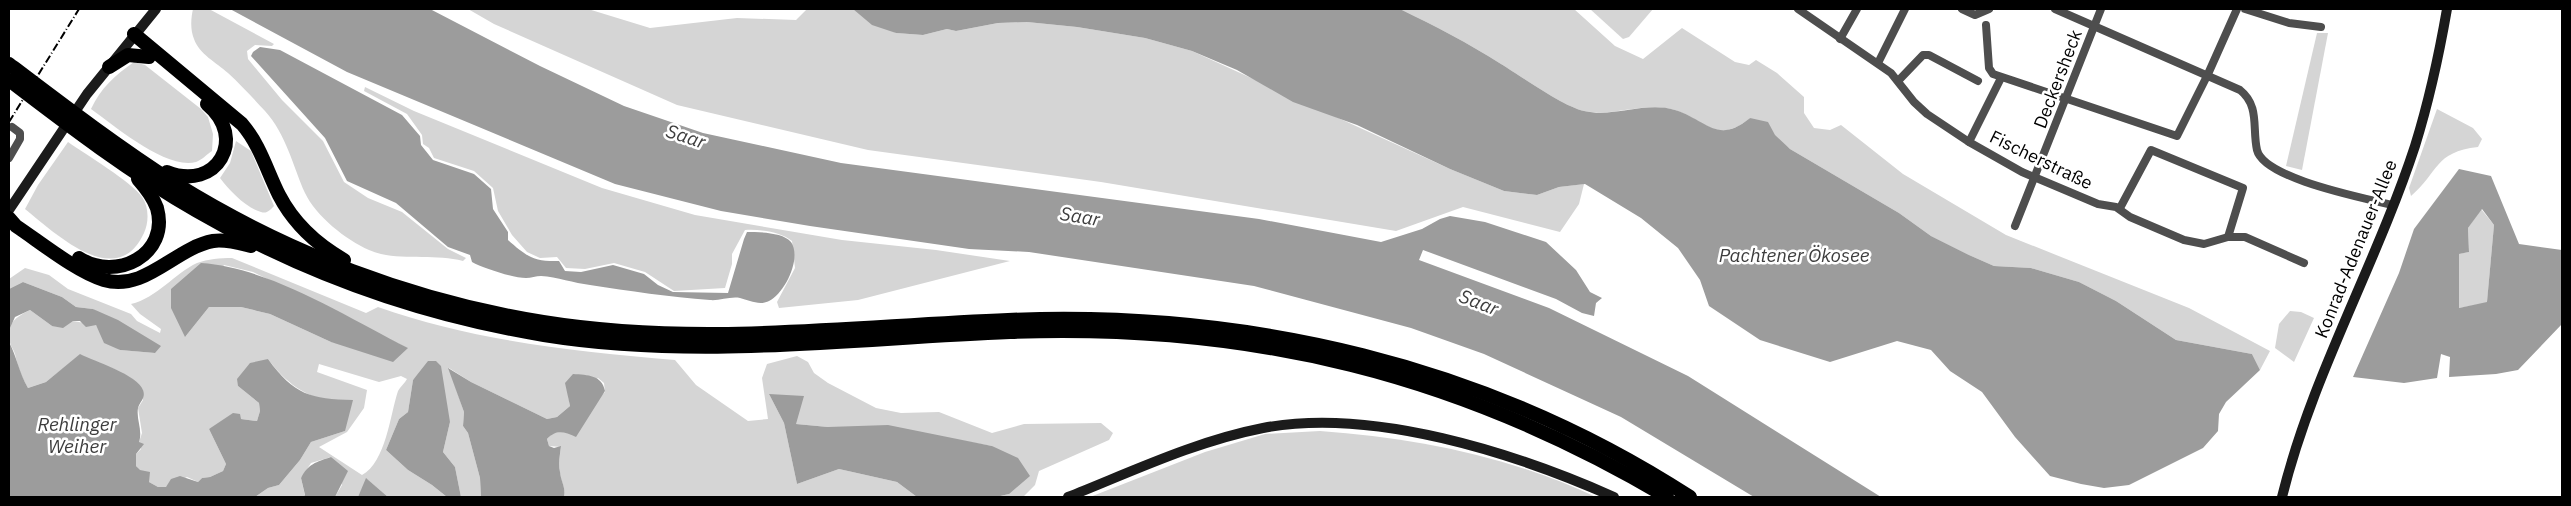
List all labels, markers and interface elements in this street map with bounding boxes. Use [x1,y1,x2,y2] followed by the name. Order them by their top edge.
[2028,26,2087,132] street label: Deckersheck
[663,118,710,154] water label: Saar
[1986,125,2097,194] street label: Fischerstraße
[2309,156,2402,341] street label: Konrad-Adenauer-Allee
[1058,201,1103,231] water label: Saar
[1719,243,1870,267] water label: Pachtener Ökosee
[1456,284,1503,321] water label: Saar
[38,412,117,458] water label: Rehlinger Weiher

